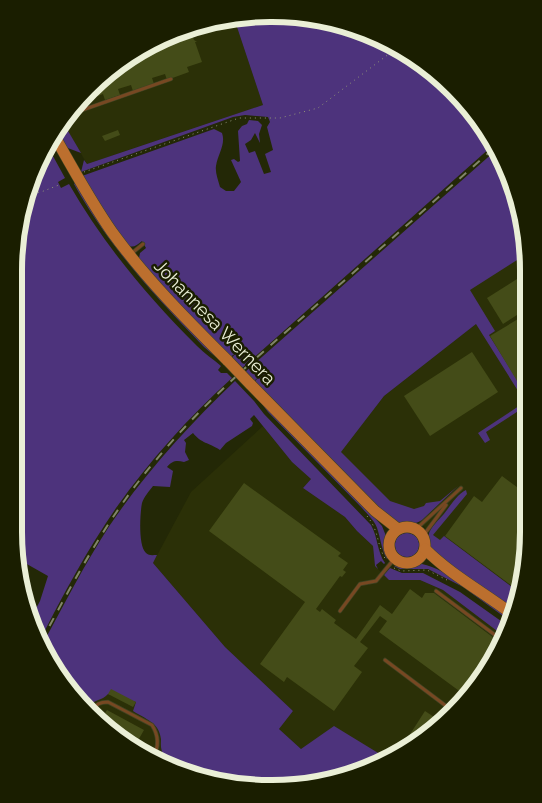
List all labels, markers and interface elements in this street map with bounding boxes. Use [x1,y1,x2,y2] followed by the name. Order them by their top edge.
[150,255,280,389] street label: Johannesa Wernera

